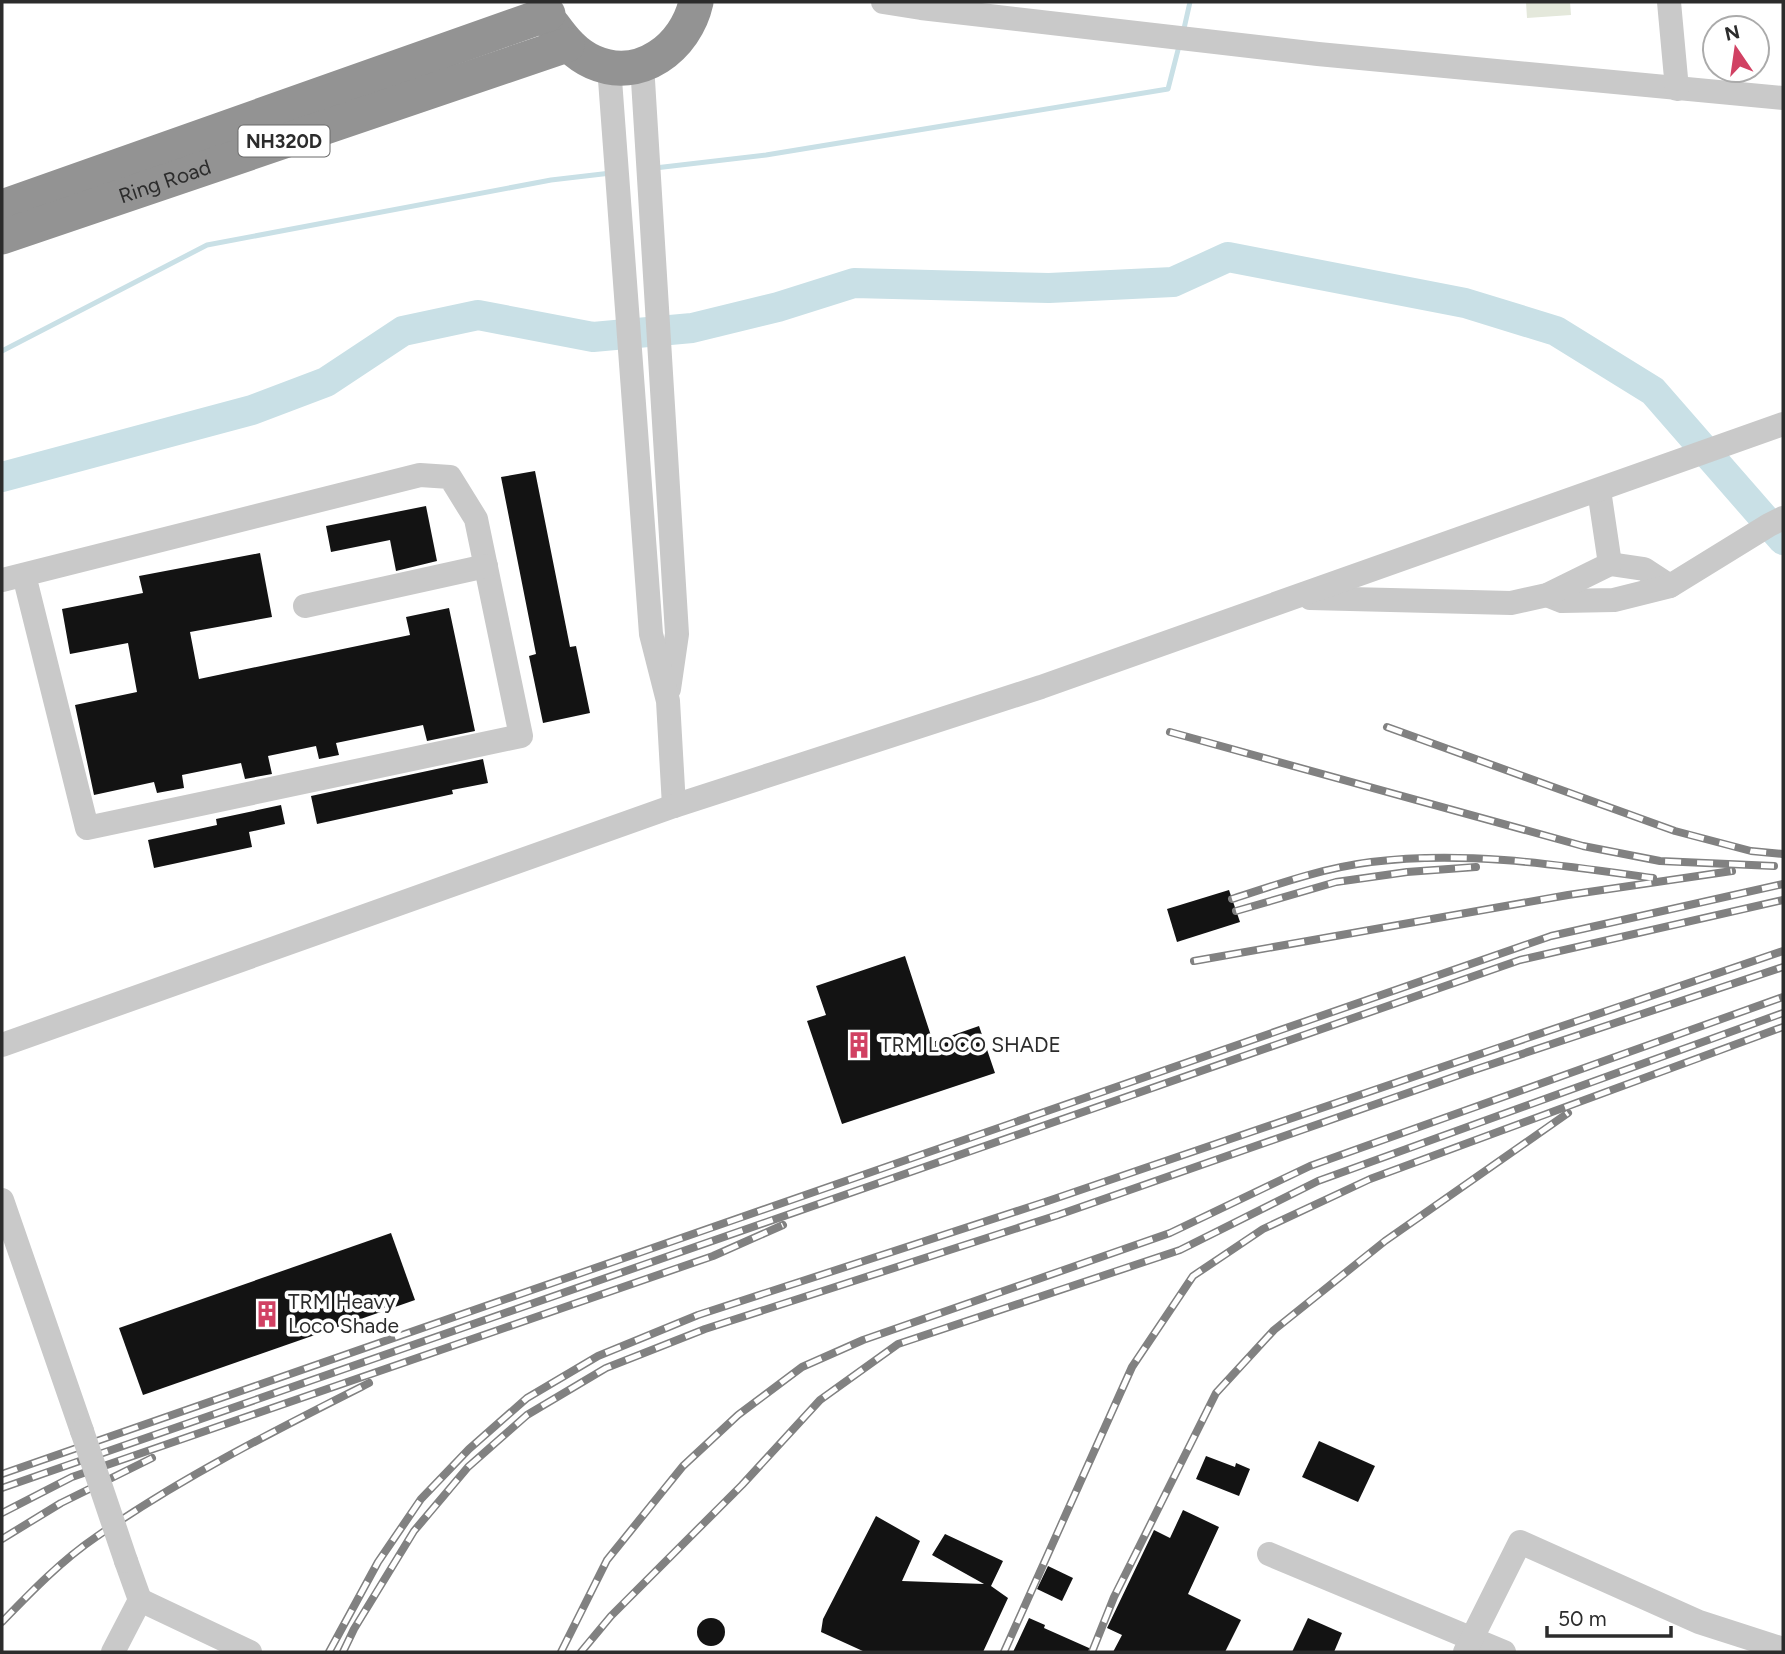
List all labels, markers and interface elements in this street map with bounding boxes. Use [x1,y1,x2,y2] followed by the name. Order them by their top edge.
[1701,14,1771,84] north arrow
[1723,20,1742,46] text: N
[238,125,330,156] road number: NH320D
[115,154,214,208] street label: Ring Road
[844,1030,874,1060] building icon: TRM LOCO SHADE
[880,1032,1061,1057] place label: TRM LOCO SHADE
[288,1289,399,1338] place label: TRM Heavy Loco Shade
[252,1299,282,1329] building icon: TRM Heavy Loco Shade
[1547,1594,1671,1638] scale bar
[1558,1606,1607,1631] text: 50 m

